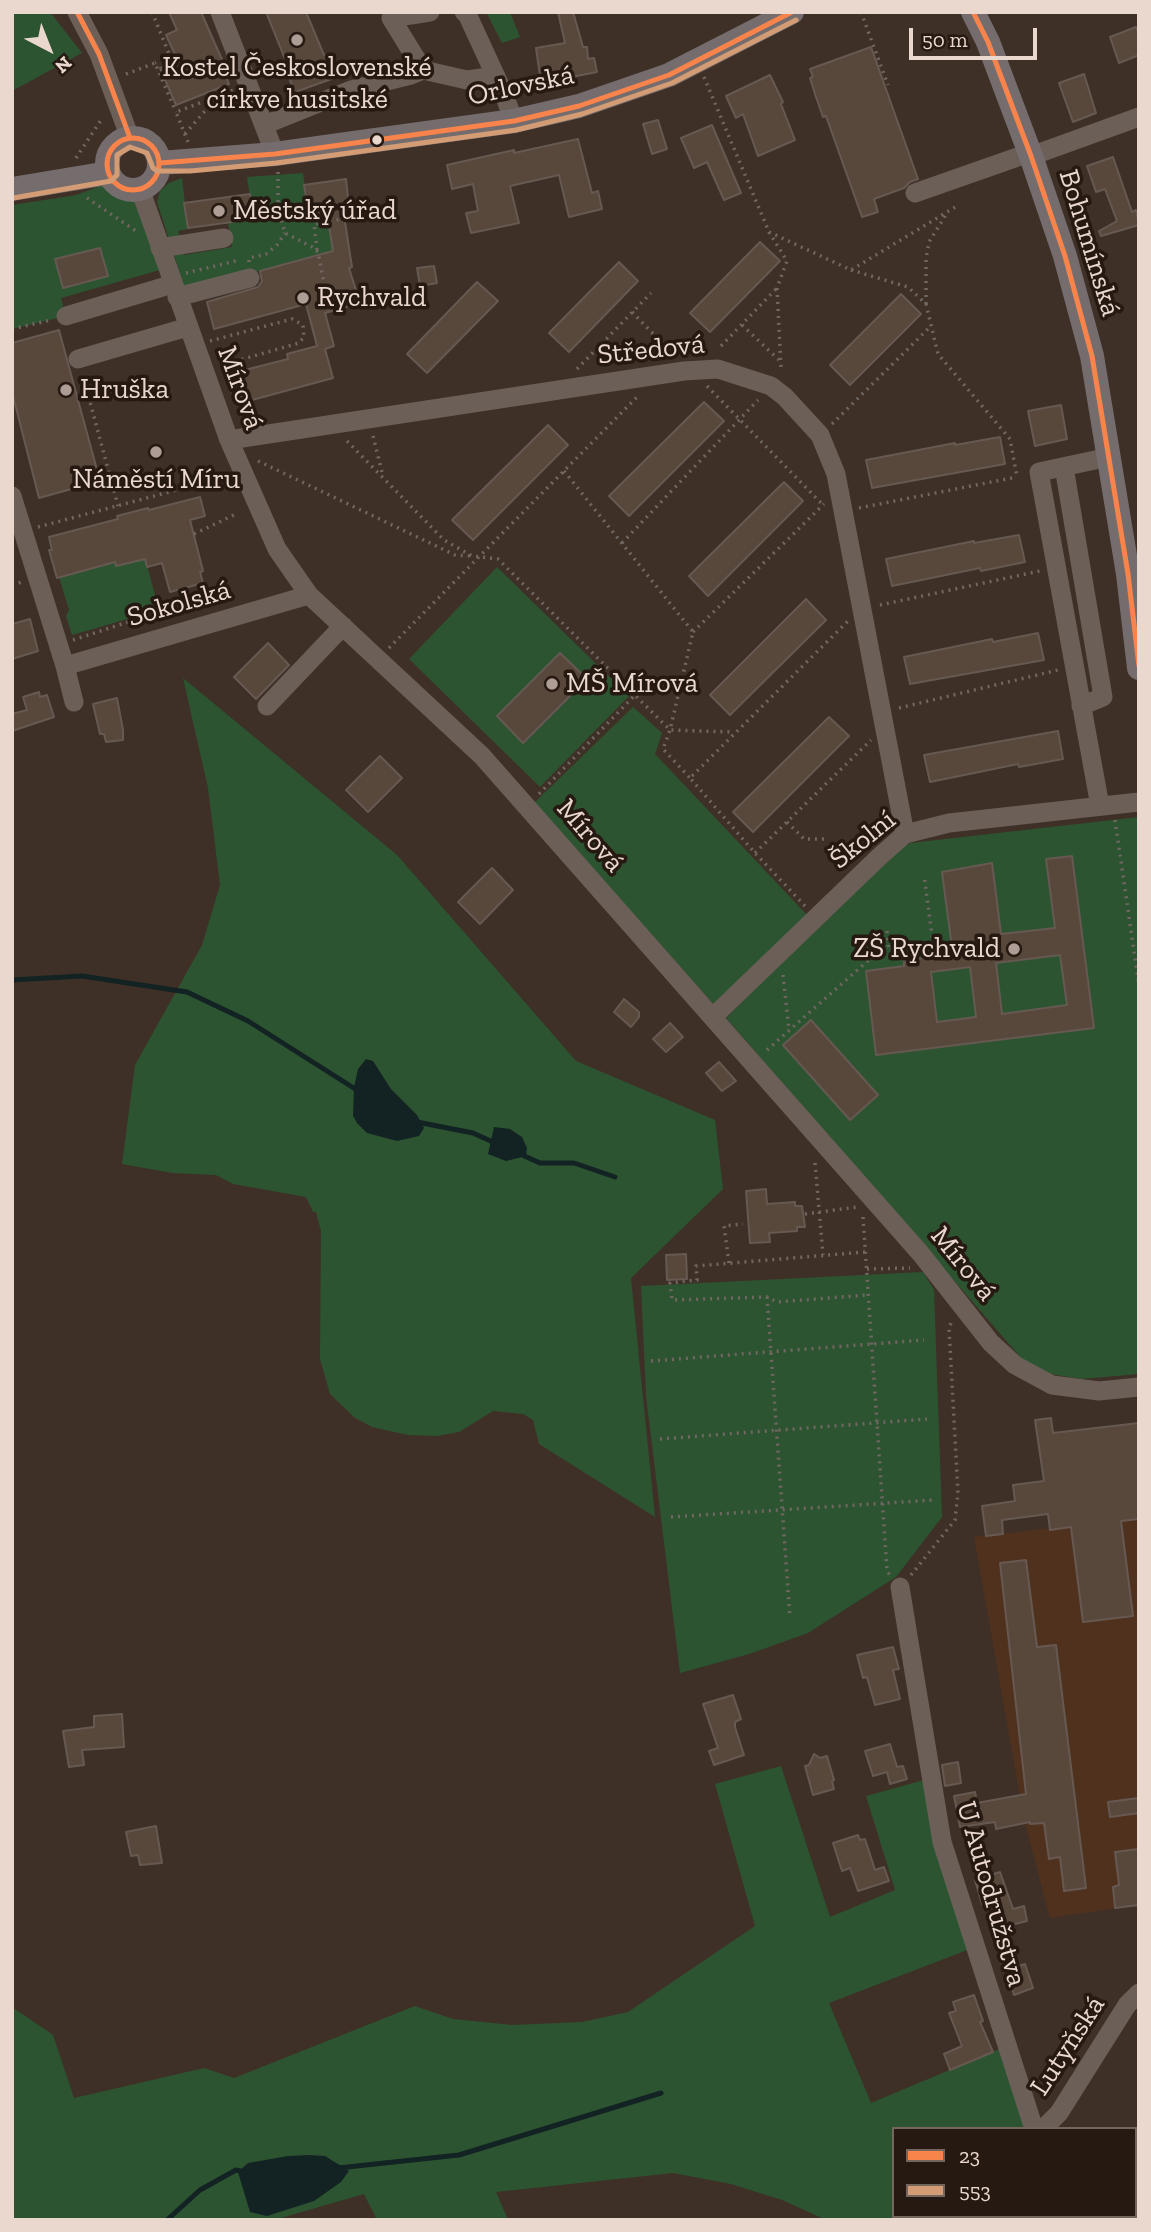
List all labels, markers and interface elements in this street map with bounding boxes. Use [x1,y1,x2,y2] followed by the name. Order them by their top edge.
[14,14,84,84] north arrow
[913,14,1041,58] scale bar
[922,27,968,52] text: 50 m
[289,32,305,48] marker: Kostel Československé církve husitské
[162,51,432,117] place label: Kostel Československé církve husitské
[50,52,76,78] text: N
[465,58,577,114] street label: Orlovská
[370,133,384,147] unlabelled marker
[1051,166,1127,320] street label: Bohumínská
[233,194,397,228] place label: Městský úřad
[211,203,227,219] marker: Městský úřad
[317,281,426,315] place label: Rychvald
[295,290,311,306] marker: Rychvald
[596,328,706,372] street label: Středová
[210,342,270,434] street label: Mírová
[80,373,169,407] place label: Hruška
[58,382,74,398] marker: Hruška
[148,444,164,460] marker: Náměstí Míru
[72,463,240,497] place label: Náměstí Míru
[124,573,234,635] street label: Sokolská
[566,667,698,701] place label: MŠ Mírová
[544,676,560,692] marker: MŠ Mírová
[549,793,631,879] street label: Mírová
[823,803,903,877] street label: Školní
[853,932,1000,966] place label: ZŠ Rychvald
[1006,941,1022,957] marker: ZŠ Rychvald
[923,1220,1003,1308] street label: Mírová
[949,1798,1033,1990] street label: U Autodružstva
[1023,1990,1113,2102] street label: Lutyňská
[892,2127,1137,2218] legend
[959,2143,980,2168] text: 23
[959,2178,991,2203] text: 553

